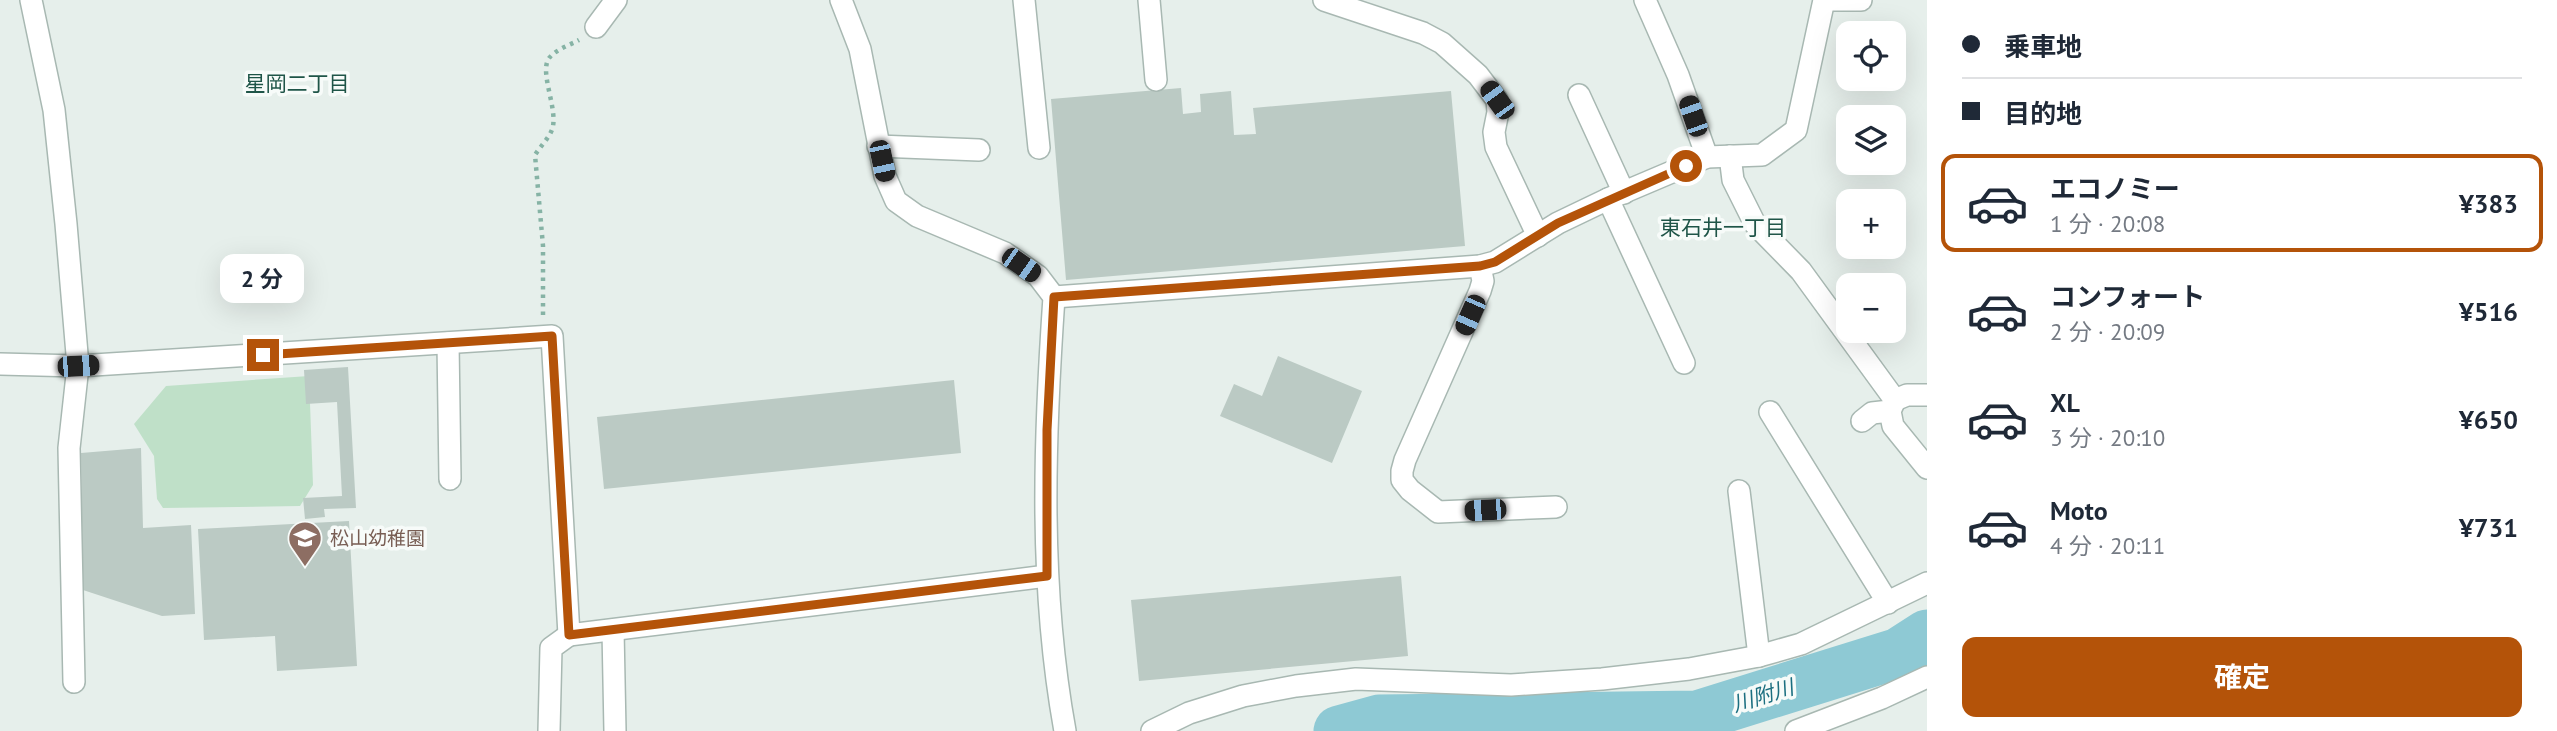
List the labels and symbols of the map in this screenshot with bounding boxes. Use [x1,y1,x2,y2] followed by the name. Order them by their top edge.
[245,70,350,97] district label: 星岡二丁目
[1477,77,1518,123] car
[1677,93,1710,139] car
[868,138,897,184] car
[1670,150,1702,182] route start
[1660,214,1786,241] district label: 東石井一丁目
[998,244,1045,286] car
[221,254,305,302] callout: 2 分
[1452,292,1489,338] car
[247,339,279,371] route end
[57,354,100,378] car
[1464,498,1507,522] car
[286,519,324,568] school or university icon: 松山幼稚園
[330,526,425,550] place label: 松山幼稚園
[1729,673,1799,718] water label: 川附川

